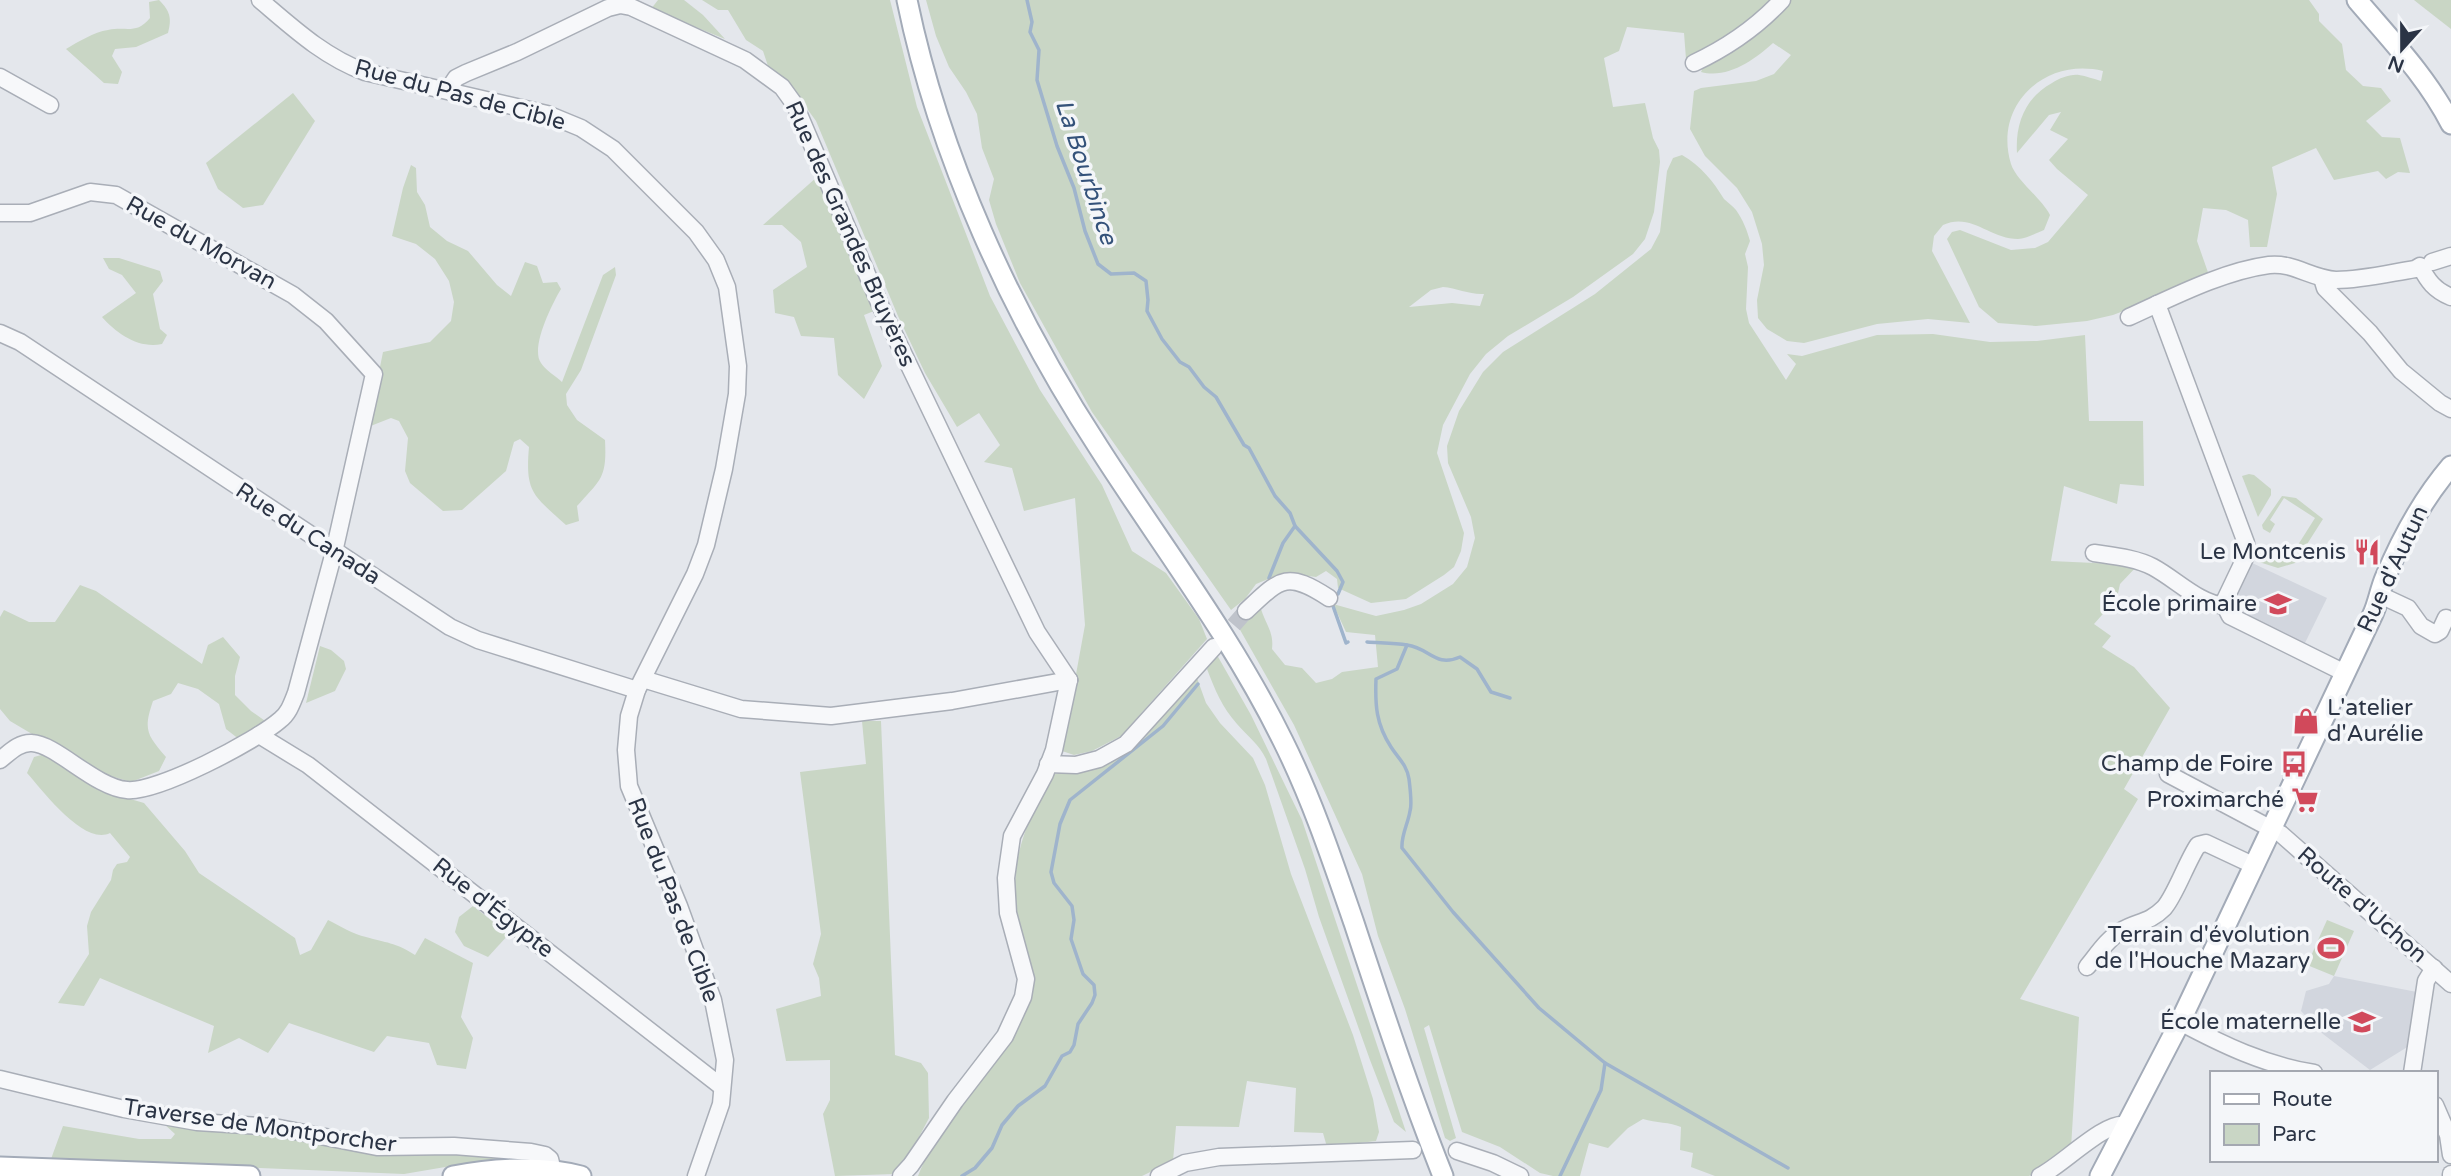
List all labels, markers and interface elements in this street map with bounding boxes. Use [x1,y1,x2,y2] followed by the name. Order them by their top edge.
[2367,14,2437,84] north arrow
[2385,51,2407,77] text: N
[351,53,569,137] street label: Rue du Pas de Cible
[1049,96,1123,249] water label: La Bourbince
[779,97,921,371] street label: Rue des Grandes Bruyères
[121,190,281,296] street label: Rue du Morvan
[230,477,386,591] street label: Rue du Canada
[2351,501,2435,637] street label: Rue d'Autun
[2352,537,2382,567] restaurant icon: Le Montcenis
[2200,538,2346,566] place label: Le Montcenis
[2263,589,2293,619] school or university icon: École primaire
[2101,590,2257,618] place label: École primaire
[2327,694,2423,748] place label: L'atelier d'Aurélie
[2291,706,2321,736] shop icon: L'atelier d'Aurélie
[2279,749,2309,779] bus stop icon: Champ de Foire
[2101,750,2273,778] place label: Champ de Foire
[2290,785,2320,815] supermarket icon: Proximarché
[2147,786,2284,814] place label: Proximarché
[621,794,725,1006] street label: Rue du Pas de Cible
[2291,841,2433,969] street label: Route d'Uchon
[427,852,559,964] street label: Rue d'Égypte
[2095,921,2310,975] place label: Terrain d'évolution de l'Houche Mazary
[2316,933,2346,963] sports icon: Terrain d'évolution de l'Houche Mazary
[2347,1007,2377,1037] school or university icon: École maternelle
[2160,1008,2341,1036] place label: École maternelle
[2210,1071,2437,1162] legend
[2272,1087,2332,1112] text: Route
[122,1093,398,1159] street label: Traverse de Montporcher
[2272,1122,2316,1147] text: Parc

